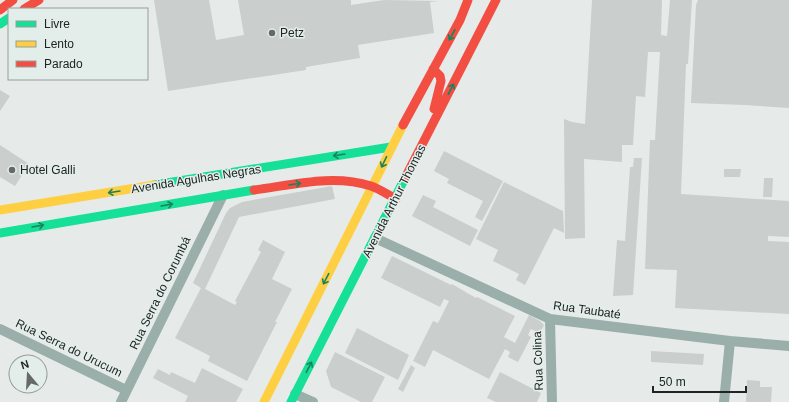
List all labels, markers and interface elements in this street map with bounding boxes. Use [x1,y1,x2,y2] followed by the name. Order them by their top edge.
[8,8,148,80] legend
[44,17,70,31] text: Livre
[280,26,304,40] place label: Petz
[267,28,277,38] marker: Petz
[447,29,455,41] one-way arrow
[44,37,74,51] text: Lento
[44,57,83,71] text: Parado
[447,84,455,96] one-way arrow
[359,142,429,260] street label: Avenida Arthur Thomas
[333,152,346,160] one-way arrow
[380,156,387,168] one-way arrow
[130,162,262,196] street label: Avenida Agulhas Negras
[20,163,75,177] place label: Hotel Galli
[7,165,17,175] marker: Hotel Galli
[288,180,301,188] one-way arrow
[108,188,121,196] one-way arrow
[160,200,173,208] one-way arrow
[32,222,45,230] one-way arrow
[127,234,194,352] street label: Rua Serra do Corumbá
[322,273,329,285] one-way arrow
[552,298,622,322] street label: Rua Taubaté
[13,316,125,380] street label: Rua Serra do Urucum
[530,331,546,391] street label: Rua Colina
[8,354,48,394] north arrow
[19,358,31,371] text: N
[306,361,313,373] one-way arrow
[653,368,746,394] scale bar
[659,375,686,389] text: 50 m

